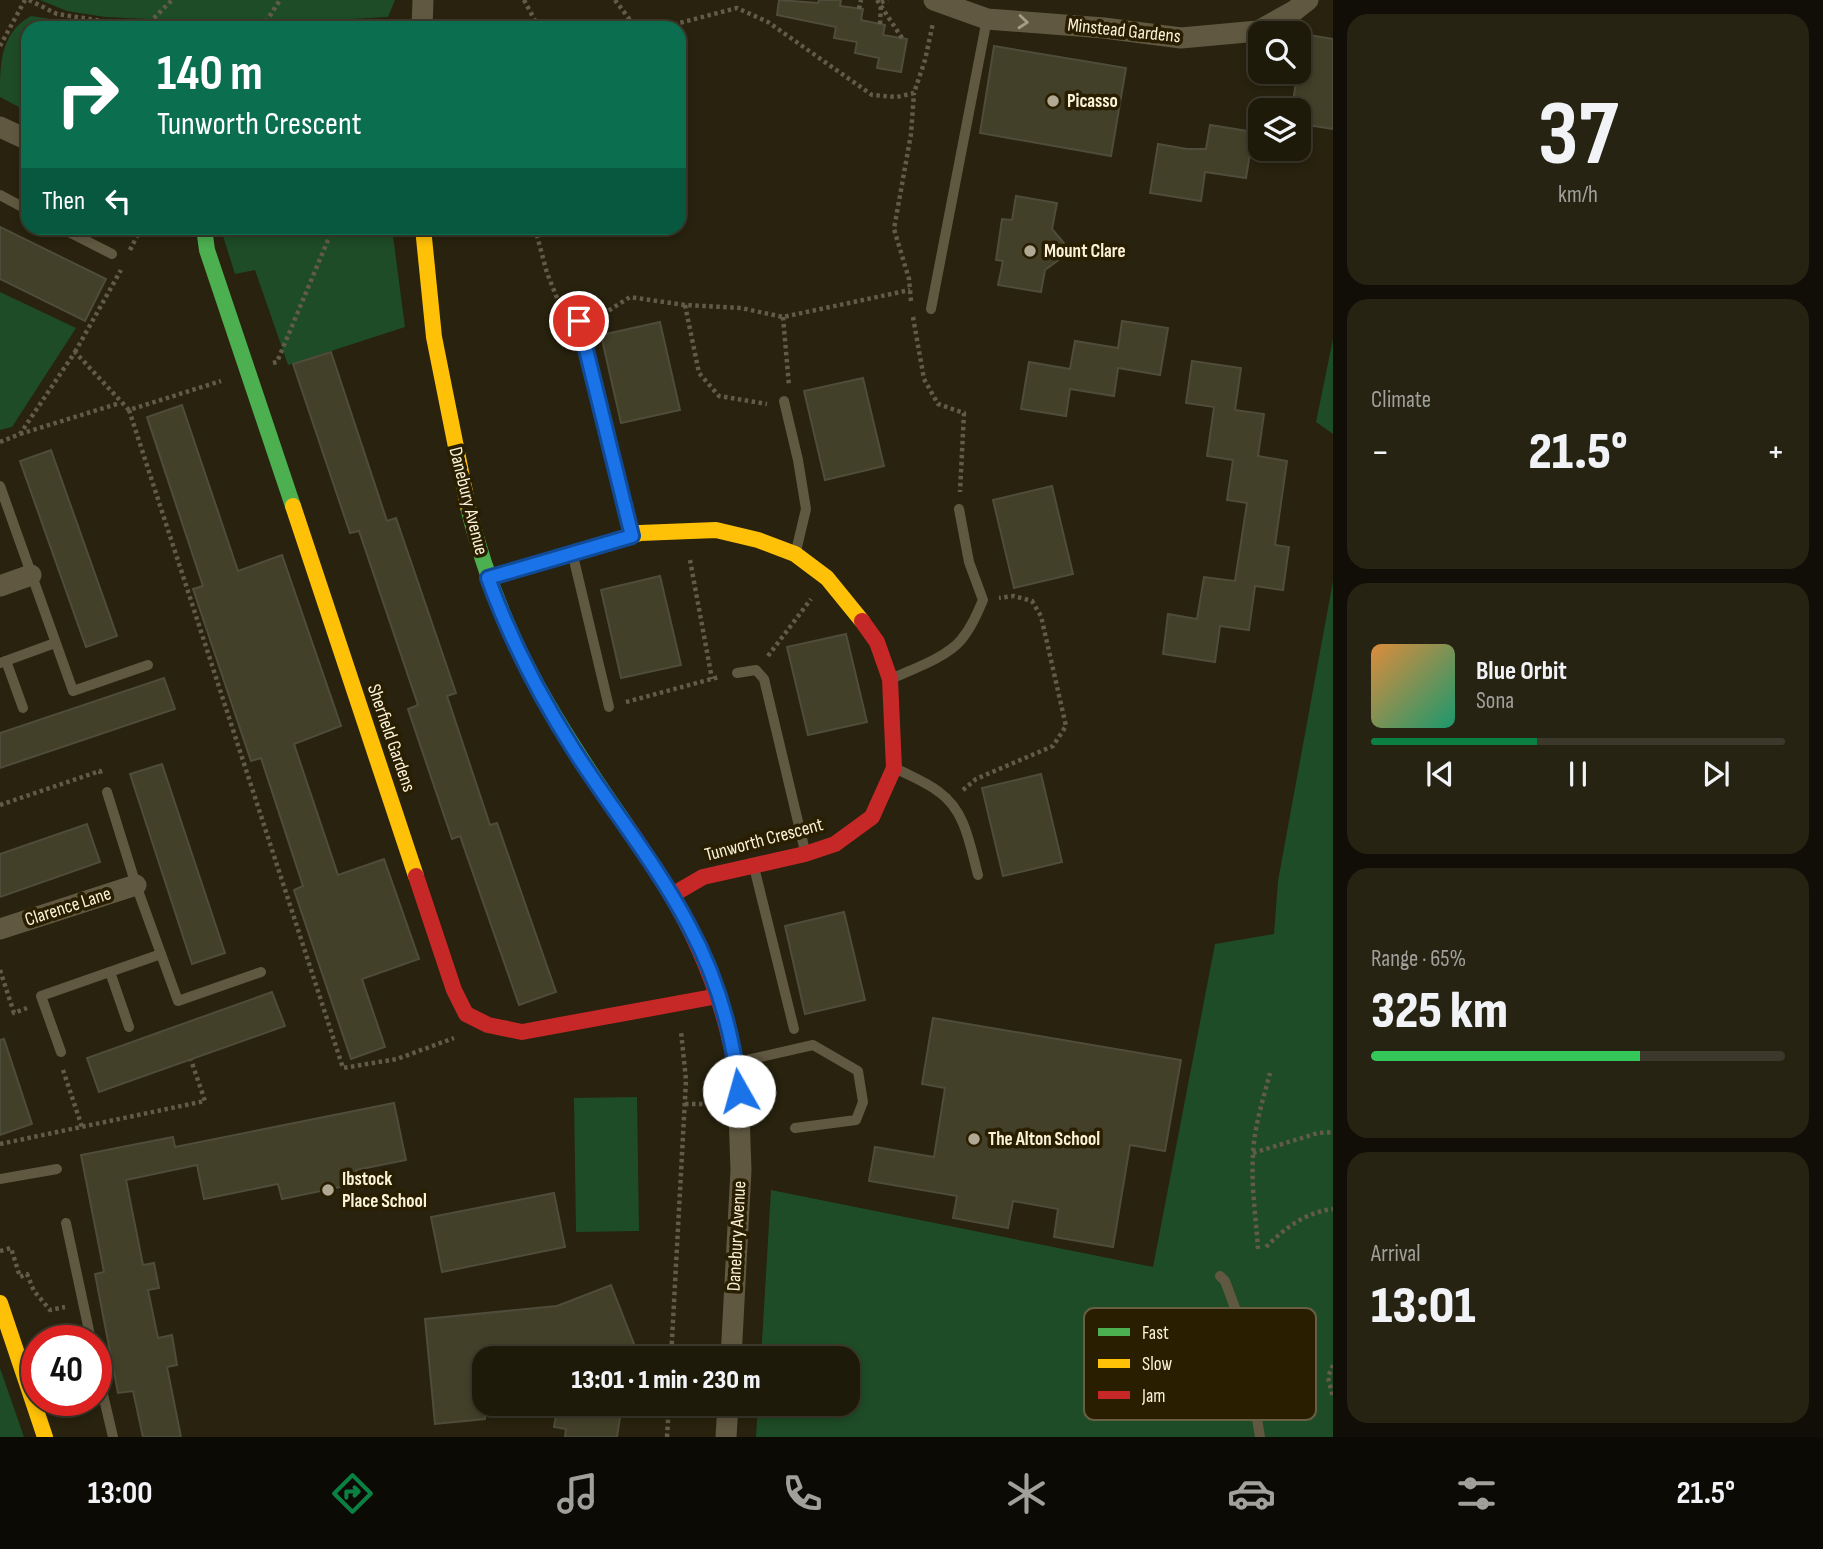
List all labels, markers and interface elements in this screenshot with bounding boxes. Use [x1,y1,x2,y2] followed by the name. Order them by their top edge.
[1018,14,1029,29] one-way arrow
[1066,14,1182,48] street label: Minstead Gardens
[1248,21,1311,161] map controls
[1248,21,1311,84] button: search
[157,45,263,104] text: 140 m
[42,49,133,140] icon: right
[1538,81,1618,190] text: 37
[1067,90,1118,113] place label: Picasso
[1045,93,1061,109] marker: Picasso
[1248,98,1311,161] button: layers
[157,105,362,144] text: Tunworth Crescent
[1558,181,1598,209] text: km/h
[99,182,137,220] icon: left
[42,186,85,217] text: Then
[1044,240,1126,263] place label: Mount Clare
[1022,243,1038,259] marker: Mount Clare
[549,291,609,351] pin
[560,302,598,340] icon: arrive
[1371,386,1431,414] text: Climate
[1528,421,1628,484] text: 21.5°
[1371,430,1390,475] text: −
[1766,430,1785,475] text: +
[443,445,493,557] street label: Danebury Avenue
[1476,656,1567,687] text: Blue Orbit
[362,681,420,795] street label: Sherfield Gardens
[1476,687,1514,715] text: Sona
[1421,755,1459,793] icon: previous
[1559,755,1597,793] icon: pause
[1697,755,1735,793] icon: next
[702,813,826,867] street label: Tunworth Crescent
[22,882,114,932] street label: Clarence Lane
[1371,945,1466,973] text: Range · 65%
[1371,980,1508,1043] text: 325 km
[702,1054,776,1128] position arrow
[988,1128,1100,1151] place label: The Alton School
[966,1131,982,1147] marker: The Alton School
[342,1168,427,1213] place label: Ibstock Place School
[723,1180,751,1292] street label: Danebury Avenue
[320,1182,336,1198] marker: Ibstock Place School
[1371,1240,1420,1268] text: Arrival
[1371,1275,1476,1338] text: 13:01
[1084,1308,1316,1420] legend
[1142,1322,1169,1345] text: Fast
[21,1325,112,1416] speed limit sign: 40
[1142,1353,1172,1376] text: Slow
[572,1365,761,1396] text: 13:01 · 1 min · 230 m
[1141,1385,1165,1408] text: Jam
[328,1469,377,1518] icon: directions
[553,1469,602,1518] icon: music
[778,1469,827,1518] icon: phone
[1002,1469,1051,1518] icon: climate
[1227,1469,1276,1518] icon: car
[1452,1469,1501,1518] icon: filters
[88,1474,152,1513] text: 13:00
[1676,1474,1735,1513] text: 21.5°

